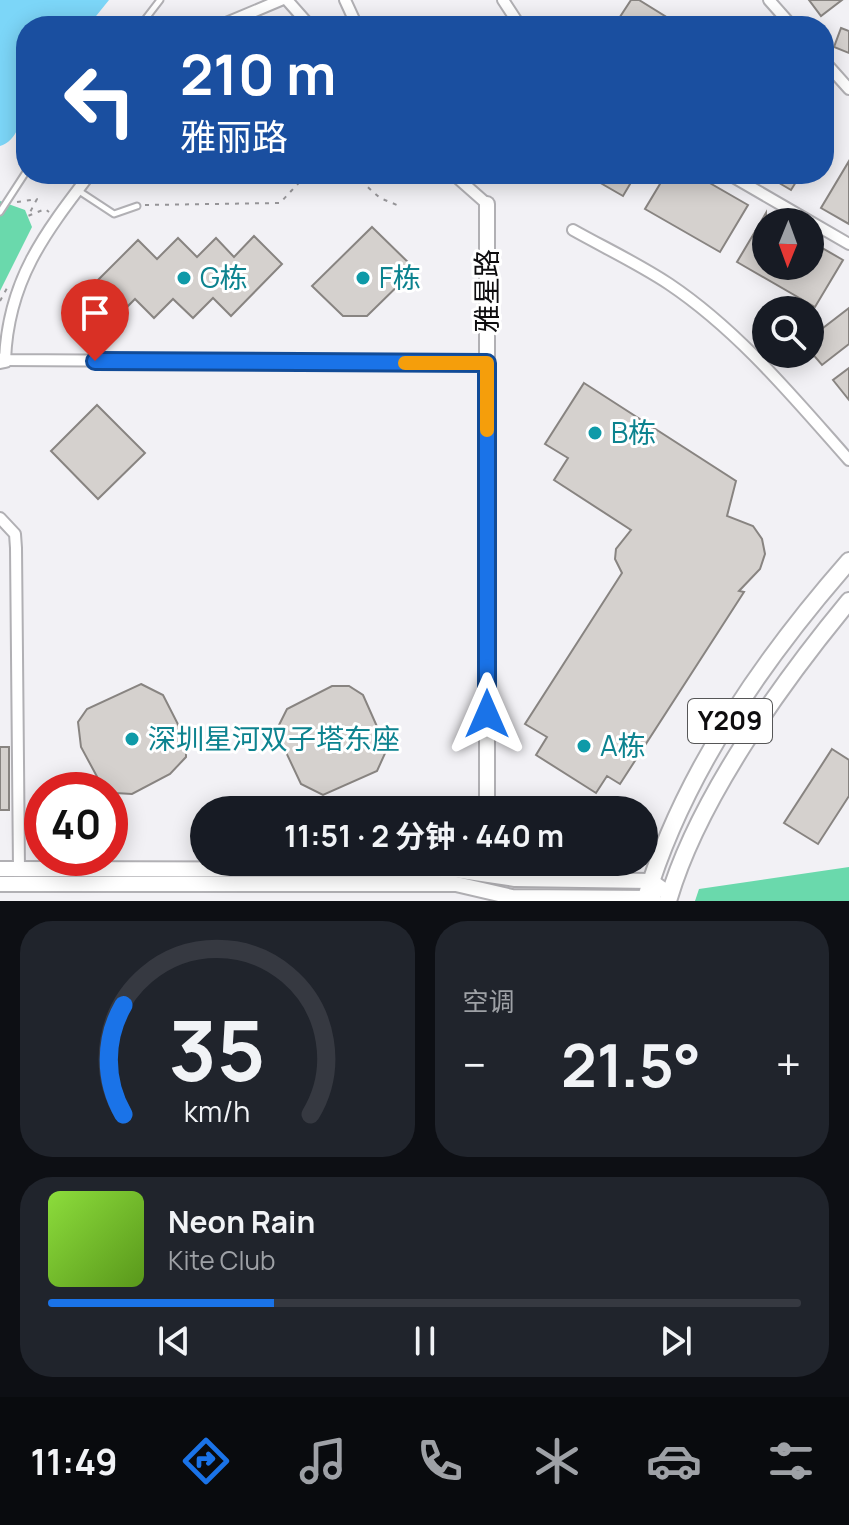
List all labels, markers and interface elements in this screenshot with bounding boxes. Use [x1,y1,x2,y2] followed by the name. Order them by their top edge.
[180,35,336,112] text: 210 m
[48,48,152,152] icon: left
[180,112,288,161] text: 雅丽路
[752,208,824,280] north arrow
[752,208,824,368] map controls
[467,249,505,333] street label: 雅星路
[200,258,248,296] place label: G栋
[379,258,421,296] place label: F栋
[175,269,193,287] marker: G栋
[354,269,372,287] marker: F栋
[61,279,129,361] pin
[73,291,117,335] icon: arrive
[752,296,824,368] button: search
[611,413,656,451] place label: B栋
[586,424,604,442] marker: B栋
[445,672,529,756] position arrow
[688,699,772,743] road number: Y209
[148,719,400,757] place label: 深圳星河双子塔东座
[600,726,646,764] place label: A栋
[123,730,141,748] marker: 深圳星河双子塔东座
[575,737,593,755] marker: A栋
[24,772,128,876] speed limit sign: 40
[284,815,564,856] text: 11:51 · 2 分钟 · 440 m
[463,983,515,1019] text: 空调
[169,992,266,1106] text: 35
[561,1023,701,1105] text: 21.5°
[463,1034,486,1094] text: −
[776,1034,801,1094] text: +
[184,1092,250,1131] text: km/h
[168,1201,315,1242] text: Neon Rain
[168,1242,275,1278] text: Kite Club
[152,1319,196,1363] icon: previous
[403,1319,447,1363] icon: pause
[654,1319,698,1363] icon: next
[178,1433,234,1489] icon: directions
[295,1433,351,1489] icon: music
[412,1433,468,1489] icon: phone
[529,1433,585,1489] icon: climate
[646,1433,702,1489] icon: car
[763,1433,819,1489] icon: filters
[30,1437,118,1486] text: 11:49

